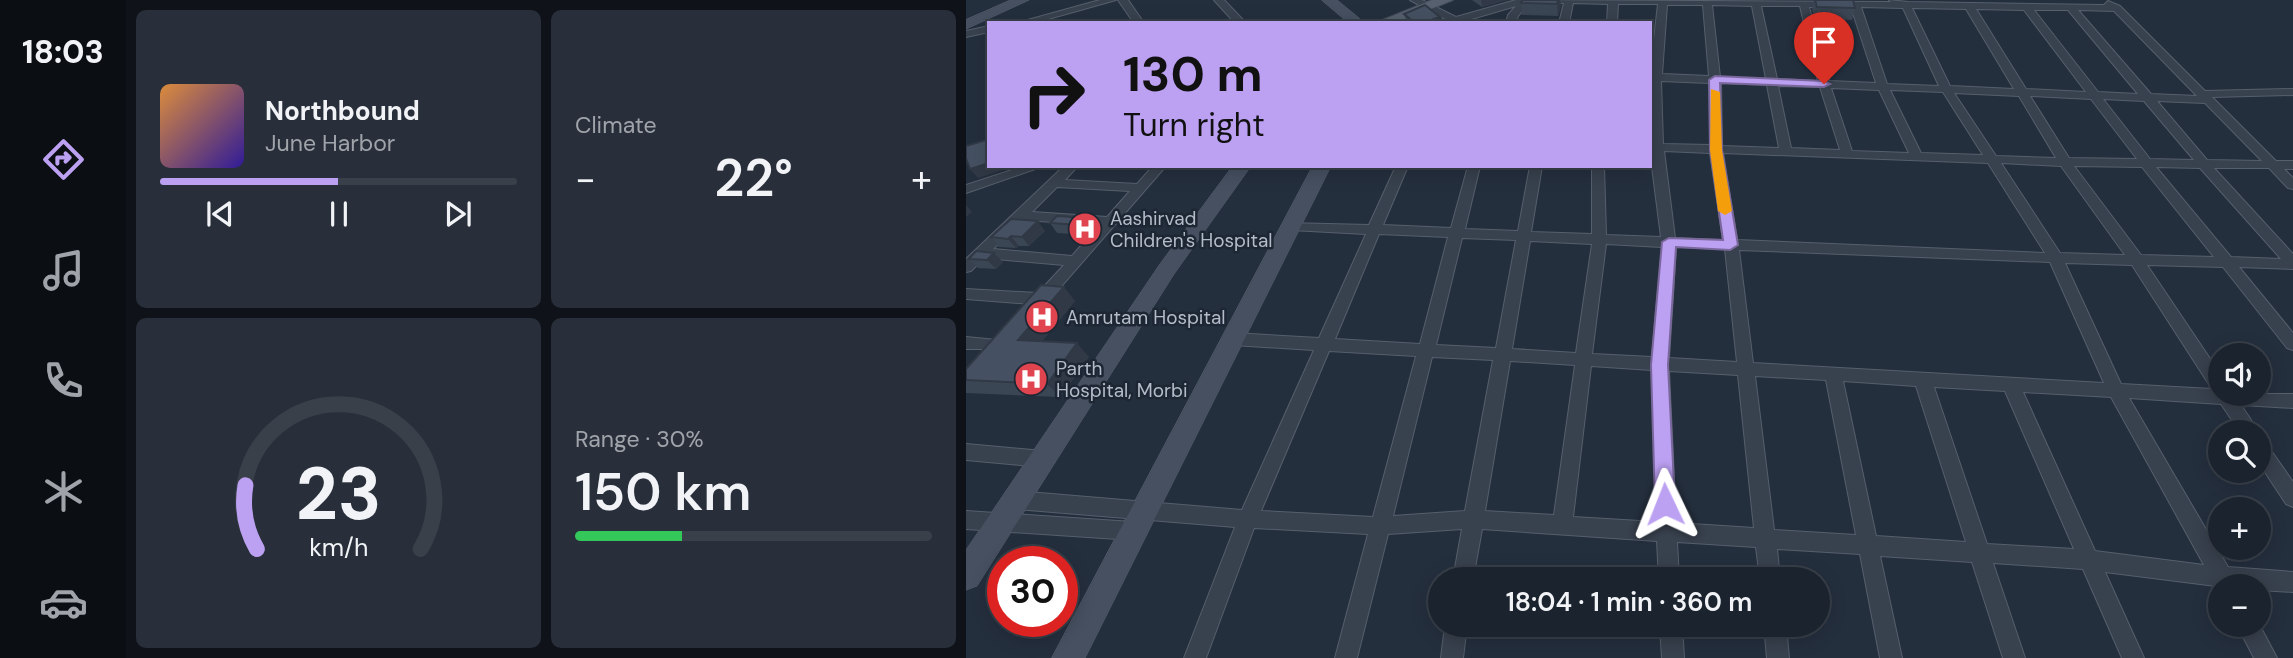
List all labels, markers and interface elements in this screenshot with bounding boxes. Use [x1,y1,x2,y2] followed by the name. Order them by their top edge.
[1794,12.0,1854,84] pin
[1805,23,1843,61] icon: arrive
[22,31,104,73] text: 18:03
[1123,42,1263,106] text: 130 m
[1008,49,1099,140] icon: right
[265,94,420,128] text: Northbound
[1123,104,1265,146] text: Turn right
[575,110,657,140] text: Climate
[265,128,395,158] text: June Harbor
[39,135,88,184] icon: directions
[714,144,793,212] text: 22°
[575,154,596,204] text: −
[911,154,932,204] text: +
[201,195,239,233] icon: previous
[320,195,358,233] icon: pause
[439,195,477,233] icon: next
[1110,206,1273,253] place label: Aashirvad Children's Hospital
[1066,210,1104,248] hospital icon: Aashirvad Children's Hospital
[39,246,88,295] icon: music
[1023,298,1061,336] hospital icon: Amrutam Hospital
[1066,305,1225,330] place label: Amrutam Hospital
[2208,343,2271,637] map controls
[2208,343,2271,406] button: sound
[39,356,88,405] icon: phone
[1056,356,1187,403] place label: Parth Hospital, Morbi
[1012,360,1050,398] hospital icon: Parth Hospital, Morbi
[2208,420,2271,483] button: search
[575,424,704,454] text: Range · 30%
[296,447,381,542] text: 23
[575,458,751,526] text: 150 km
[39,467,88,516] icon: climate
[1628,467,1702,541] position arrow
[2208,497,2271,560] button: +
[309,531,368,564] text: km/h
[987,546,1078,637] speed limit sign: 30
[2208,574,2271,637] button: −
[39,578,88,627] icon: car
[1506,585,1752,619] text: 18:04 · 1 min · 360 m

